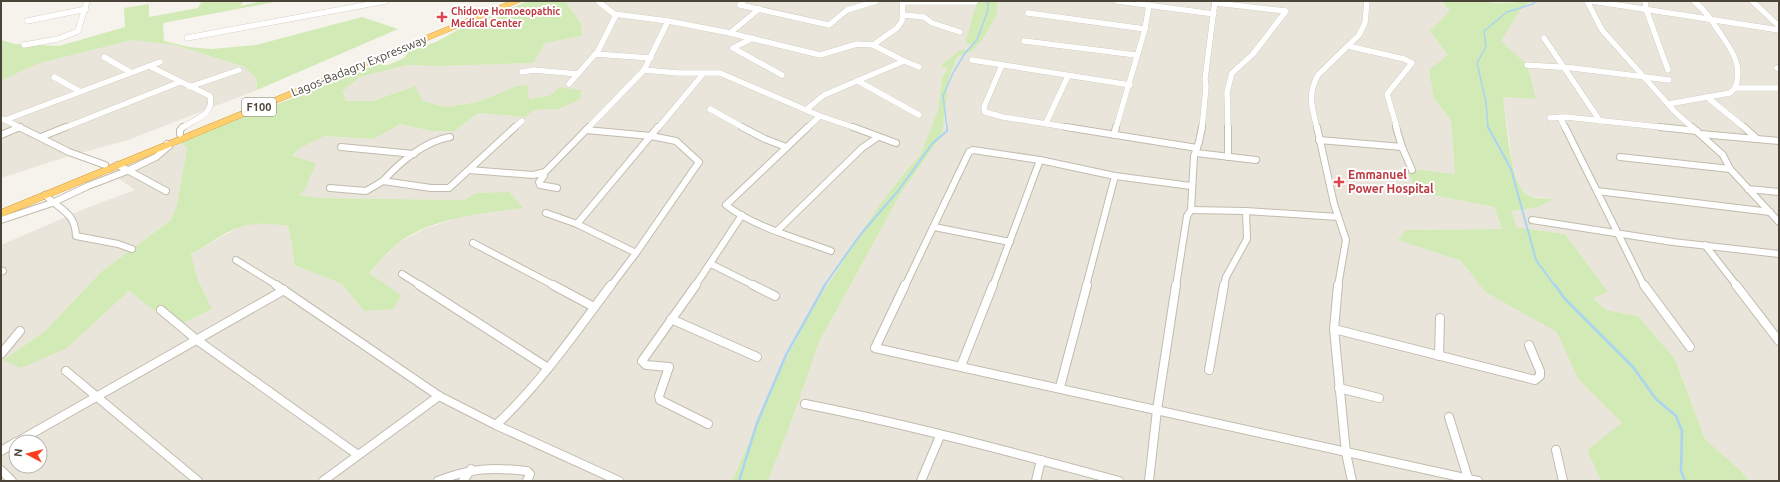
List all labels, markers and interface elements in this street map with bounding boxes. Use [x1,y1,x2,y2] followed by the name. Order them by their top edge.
[451,6,560,29] place label: Chidove Homoeopathic Medical Center
[436,11,448,23] marker: Chidove Homoeopathic Medical Center
[289,32,429,99] street label: Lagos-Badagry Expressway
[242,98,276,116] road number: F100
[1348,168,1434,195] place label: Emmanuel Power Hospital
[1333,176,1345,188] marker: Emmanuel Power Hospital
[8,434,48,474] north arrow
[12,448,25,458] text: N

